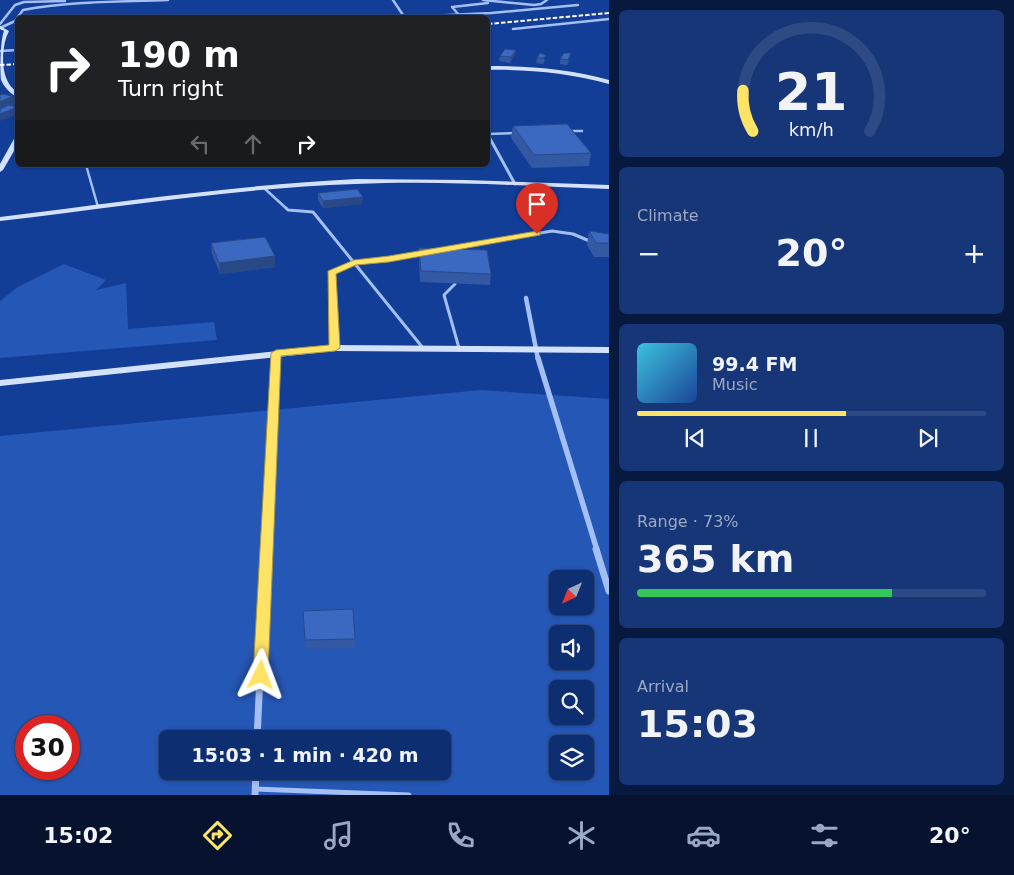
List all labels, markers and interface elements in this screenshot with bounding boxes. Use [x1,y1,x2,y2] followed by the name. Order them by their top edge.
[35,35,100,100] icon: right
[118,35,240,75] text: 190 m
[775,62,848,122] text: 21
[118,76,223,101] text: Turn right
[789,119,834,140] text: km/h
[186,130,214,158] icon: left
[239,130,267,158] icon: ahead
[292,130,320,158] icon: right
[516,183,558,234] pin
[523,190,551,218] icon: arrive
[637,206,699,225] text: Climate
[776,231,847,275] text: 20°
[637,237,660,270] text: −
[963,237,986,270] text: +
[712,353,797,375] text: 99.4 FM
[712,375,758,394] text: Music
[681,424,709,452] icon: previous
[797,424,825,452] icon: pause
[914,424,942,452] icon: next
[637,512,739,531] text: Range · 73%
[637,537,794,581] text: 365 km
[549,570,594,615] north arrow
[549,570,594,780] map controls
[549,625,594,670] button: sound
[234,648,286,700] position arrow
[637,677,689,696] text: Arrival
[549,680,594,725] button: search
[637,702,758,746] text: 15:03
[15,715,80,780] speed limit sign: 30
[549,735,594,780] button: layers
[191,744,419,766] text: 15:03 · 1 min · 420 m
[200,818,235,853] icon: directions
[321,818,356,853] icon: music
[443,818,478,853] icon: phone
[564,818,599,853] icon: climate
[686,818,721,853] icon: car
[807,818,842,853] icon: filters
[43,823,113,848] text: 15:02
[929,823,971,848] text: 20°

